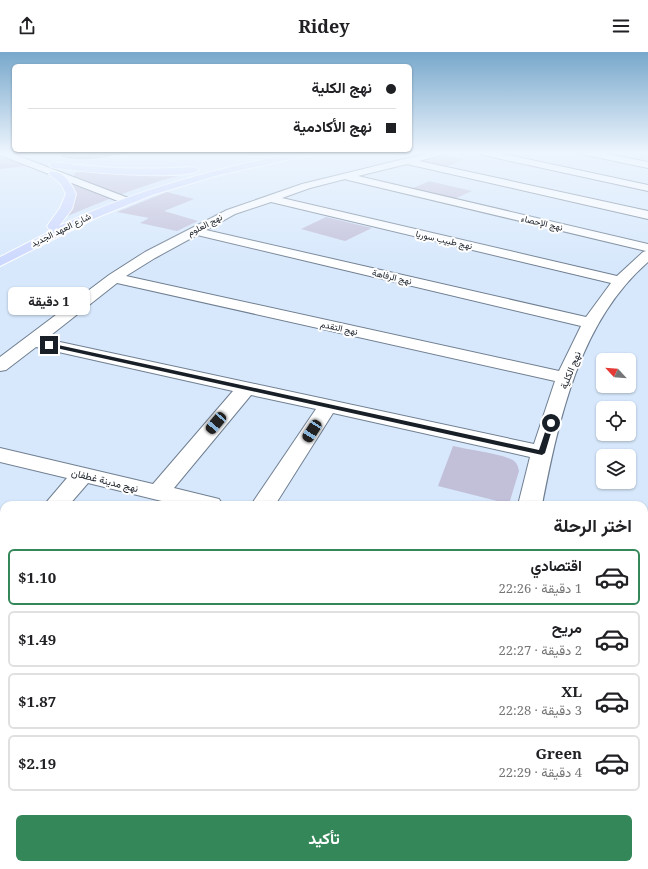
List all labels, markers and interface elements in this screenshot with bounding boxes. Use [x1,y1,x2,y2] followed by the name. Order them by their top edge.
[298,14,350,38] text: Ridey
[16,15,38,37] icon: share
[610,15,632,37] icon: menu
[311,77,372,97] text: نهج الكلية
[293,116,372,136] text: نهج الأكادمية
[29,209,93,250] street label: شارع العهد الجديد
[185,210,225,239] street label: نهج العلوم
[520,211,565,234] street label: نهج الإحصاء
[414,227,474,252] street label: نهج طبيب سوريا
[371,266,414,287] street label: نهج الرفاهة
[8,287,90,315] callout: 1 دقيقة
[28,292,70,310] text: 1 دقيقة
[319,317,360,338] street label: نهج التقدم
[40,336,58,354] route end
[556,349,584,391] street label: نهج الكلية
[596,353,636,393] north arrow
[596,353,636,489] map controls
[596,401,636,441] button: locate
[204,410,228,436] car
[542,414,560,432] route start
[300,418,324,444] car
[596,449,636,489] button: layers
[70,465,140,495] street label: نهج مدينة غطفان
[554,513,632,537] text: اختر الرحلة
[530,555,582,575] text: اقتصادي
[594,559,630,595] icon: car
[18,567,56,587] text: $1.10
[498,579,582,597] text: 1 دقيقة · 22:26
[552,617,582,637] text: مريح
[594,621,630,657] icon: car
[18,629,56,649] text: $1.49
[498,641,582,659] text: 2 دقيقة · 22:27
[561,681,582,701] text: XL
[594,683,630,719] icon: car
[18,691,56,711] text: $1.87
[498,701,582,719] text: 3 دقيقة · 22:28
[535,743,582,763] text: Green
[594,745,630,781] icon: car
[18,753,56,773] text: $2.19
[498,763,582,781] text: 4 دقيقة · 22:29
[16,815,632,861] button: تأكيد

